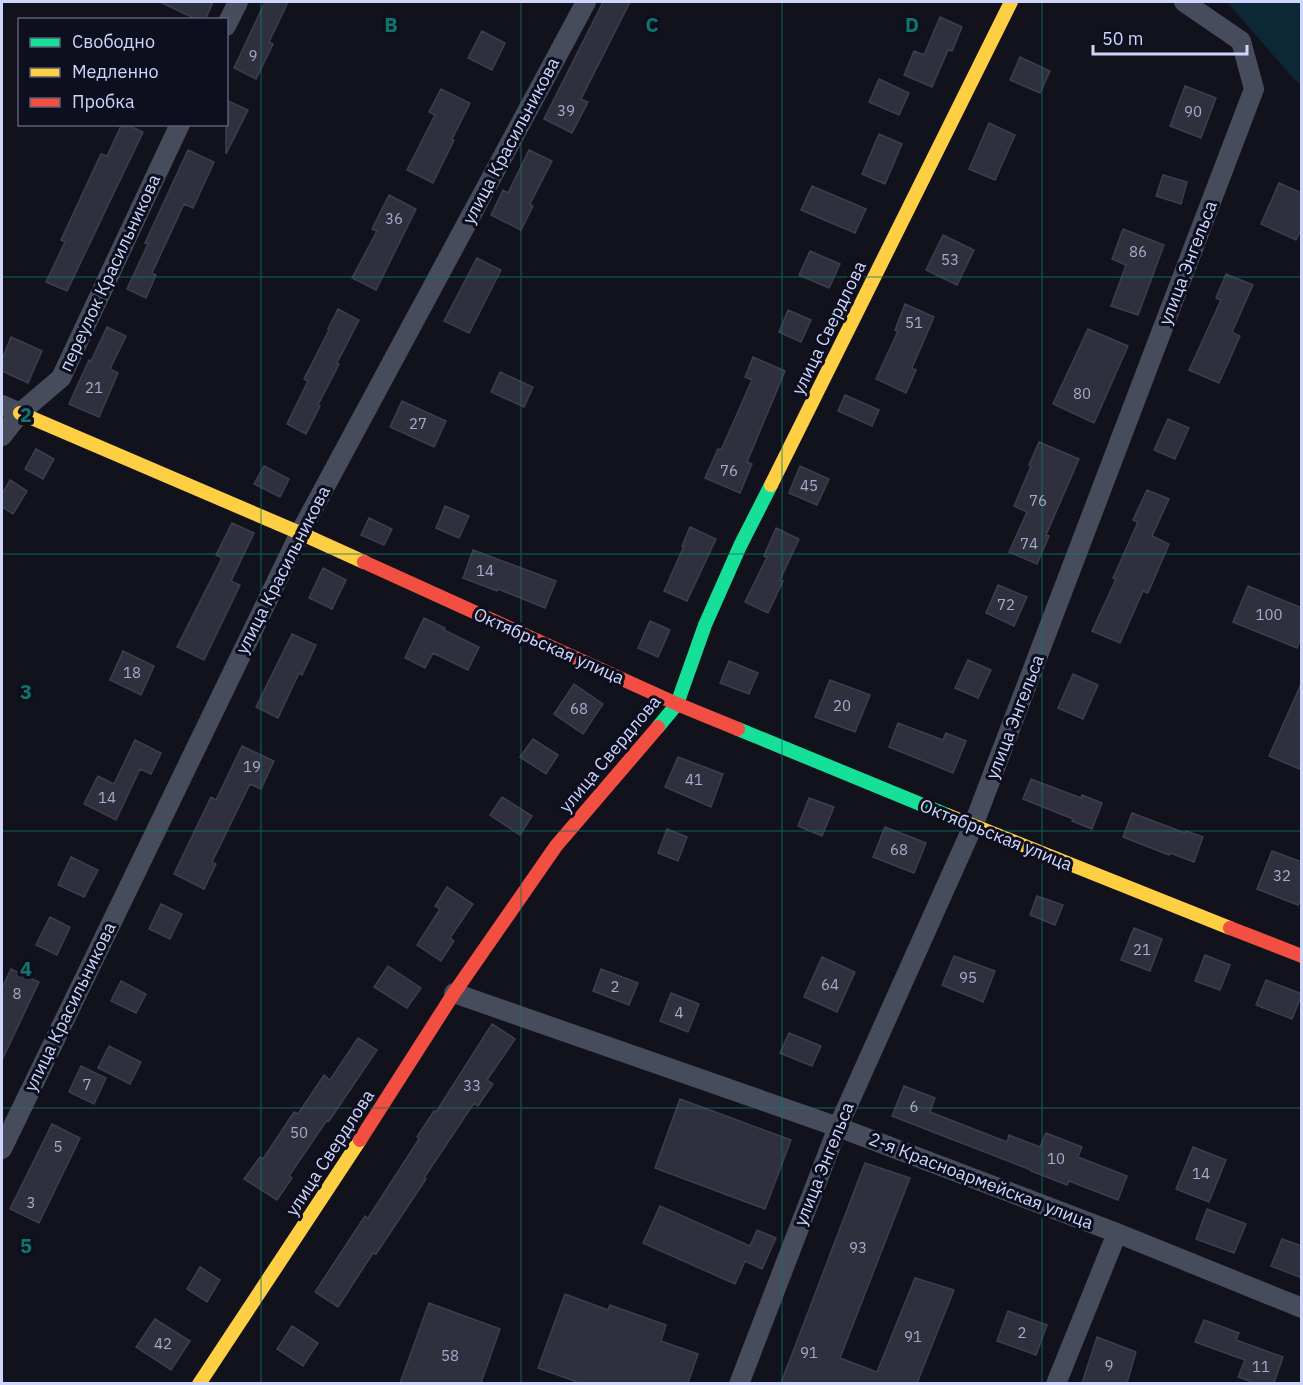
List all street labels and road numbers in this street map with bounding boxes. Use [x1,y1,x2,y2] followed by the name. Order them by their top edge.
[457,53,564,228] street label: улица Красильникова
[54,170,166,375] street label: переулок Красильникова
[1153,197,1222,328] street label: улица Энгельса
[786,257,871,399] street label: улица Свердлова
[230,481,335,658] street label: улица Красильникова
[470,602,629,689] street label: Октябрьская улица
[980,651,1049,782] street label: улица Энгельса
[554,690,666,817] street label: улица Свердлова
[916,793,1076,876] street label: Октябрьская улица
[19,918,121,1095] street label: улица Красильникова
[280,1085,379,1220] street label: улица Свердлова
[788,1098,859,1229] street label: улица Энгельса
[866,1127,1097,1234] street label: 2-я Красноармейская улица

